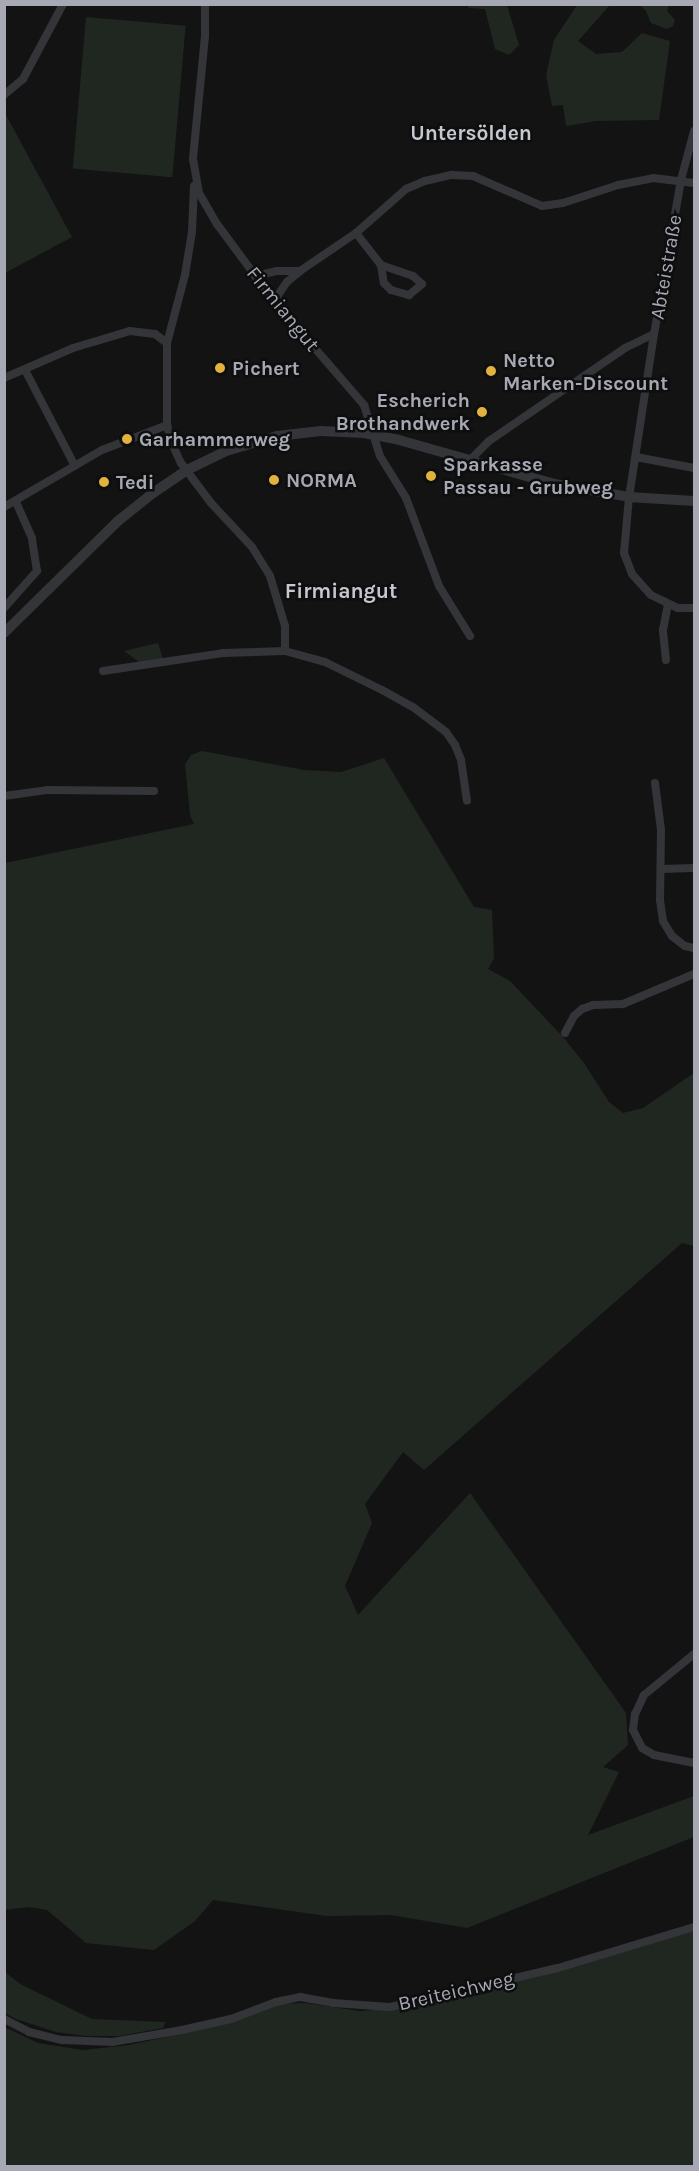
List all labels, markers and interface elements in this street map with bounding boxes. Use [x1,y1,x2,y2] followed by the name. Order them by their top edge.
[410,120,532,146] district label: Untersölden
[645,213,687,321] street label: Abteistraße
[241,262,325,356] street label: Firmiangut
[503,348,668,395] place label: Netto Marken-Discount
[232,356,300,380] place label: Pichert
[213,361,227,375] marker: Pichert
[484,364,498,378] marker: Netto Marken-Discount
[336,388,470,435] place label: Escherich Brothandwerk
[475,405,489,419] marker: Escherich Brothandwerk
[139,427,290,451] place label: Garhammerweg
[120,432,134,446] marker: Garhammerweg
[443,452,613,499] place label: Sparkasse Passau - Grubweg
[286,468,357,492] place label: NORMA
[424,469,438,483] marker: Sparkasse Passau - Grubweg
[116,470,154,494] place label: Tedi
[267,473,281,487] marker: NORMA
[97,475,111,489] marker: Tedi
[285,578,397,604] district label: Firmiangut
[396,1966,516,2016] street label: Breiteichweg

